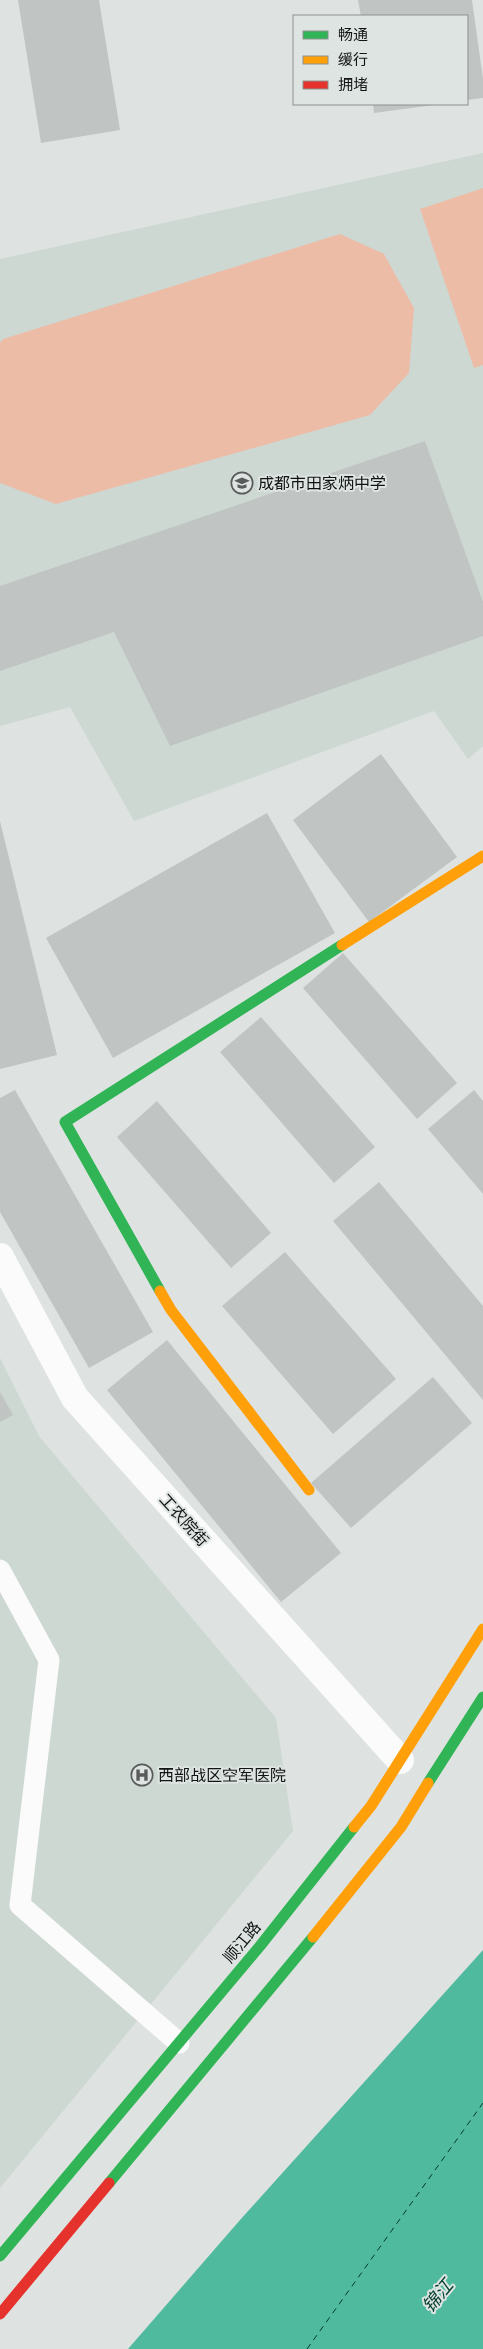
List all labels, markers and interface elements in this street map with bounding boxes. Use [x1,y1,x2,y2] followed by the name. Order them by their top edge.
[293,15,468,105] legend
[338,26,368,43] text: 畅通
[338,51,368,68] text: 缓行
[338,76,368,93] text: 拥堵
[230,471,254,495] school or university icon: 成都市田家炳中学
[258,475,386,492] place label: 成都市田家炳中学
[156,1491,212,1549] street label: 工农院街
[130,1763,154,1787] hospital icon: 西部战区空军医院
[158,1767,286,1784] place label: 西部战区空军医院
[220,1918,264,1966] street label: 顺江路
[419,2274,459,2316] water label: 锦江

